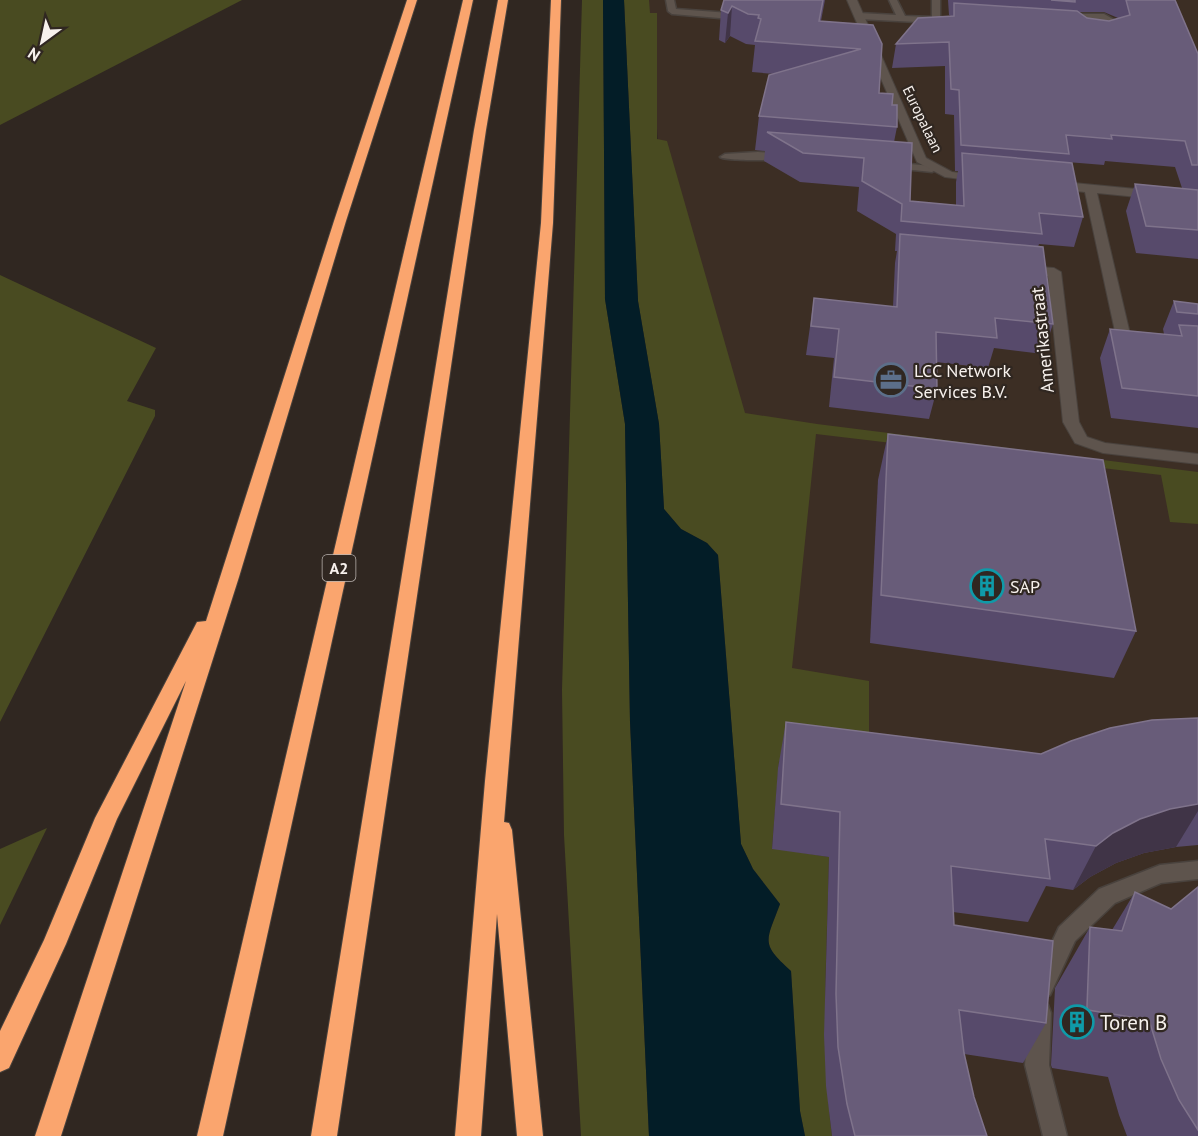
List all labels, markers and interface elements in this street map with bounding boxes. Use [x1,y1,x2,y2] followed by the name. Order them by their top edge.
[12,12,72,72] north arrow
[24,43,44,66] text: N
[899,82,947,156] street label: Europalaan
[1025,286,1059,394] street label: Amerikastraat
[914,359,1011,403] place label: LCC Network Services B.V.
[873,362,909,398] office icon: LCC Network Services B.V.
[322,555,356,581] road number: A2
[969,568,1005,604] building icon: SAP
[1010,575,1040,598] place label: SAP
[1059,1004,1095,1040] building icon: Toren B
[1100,1009,1167,1036] place label: Toren B

